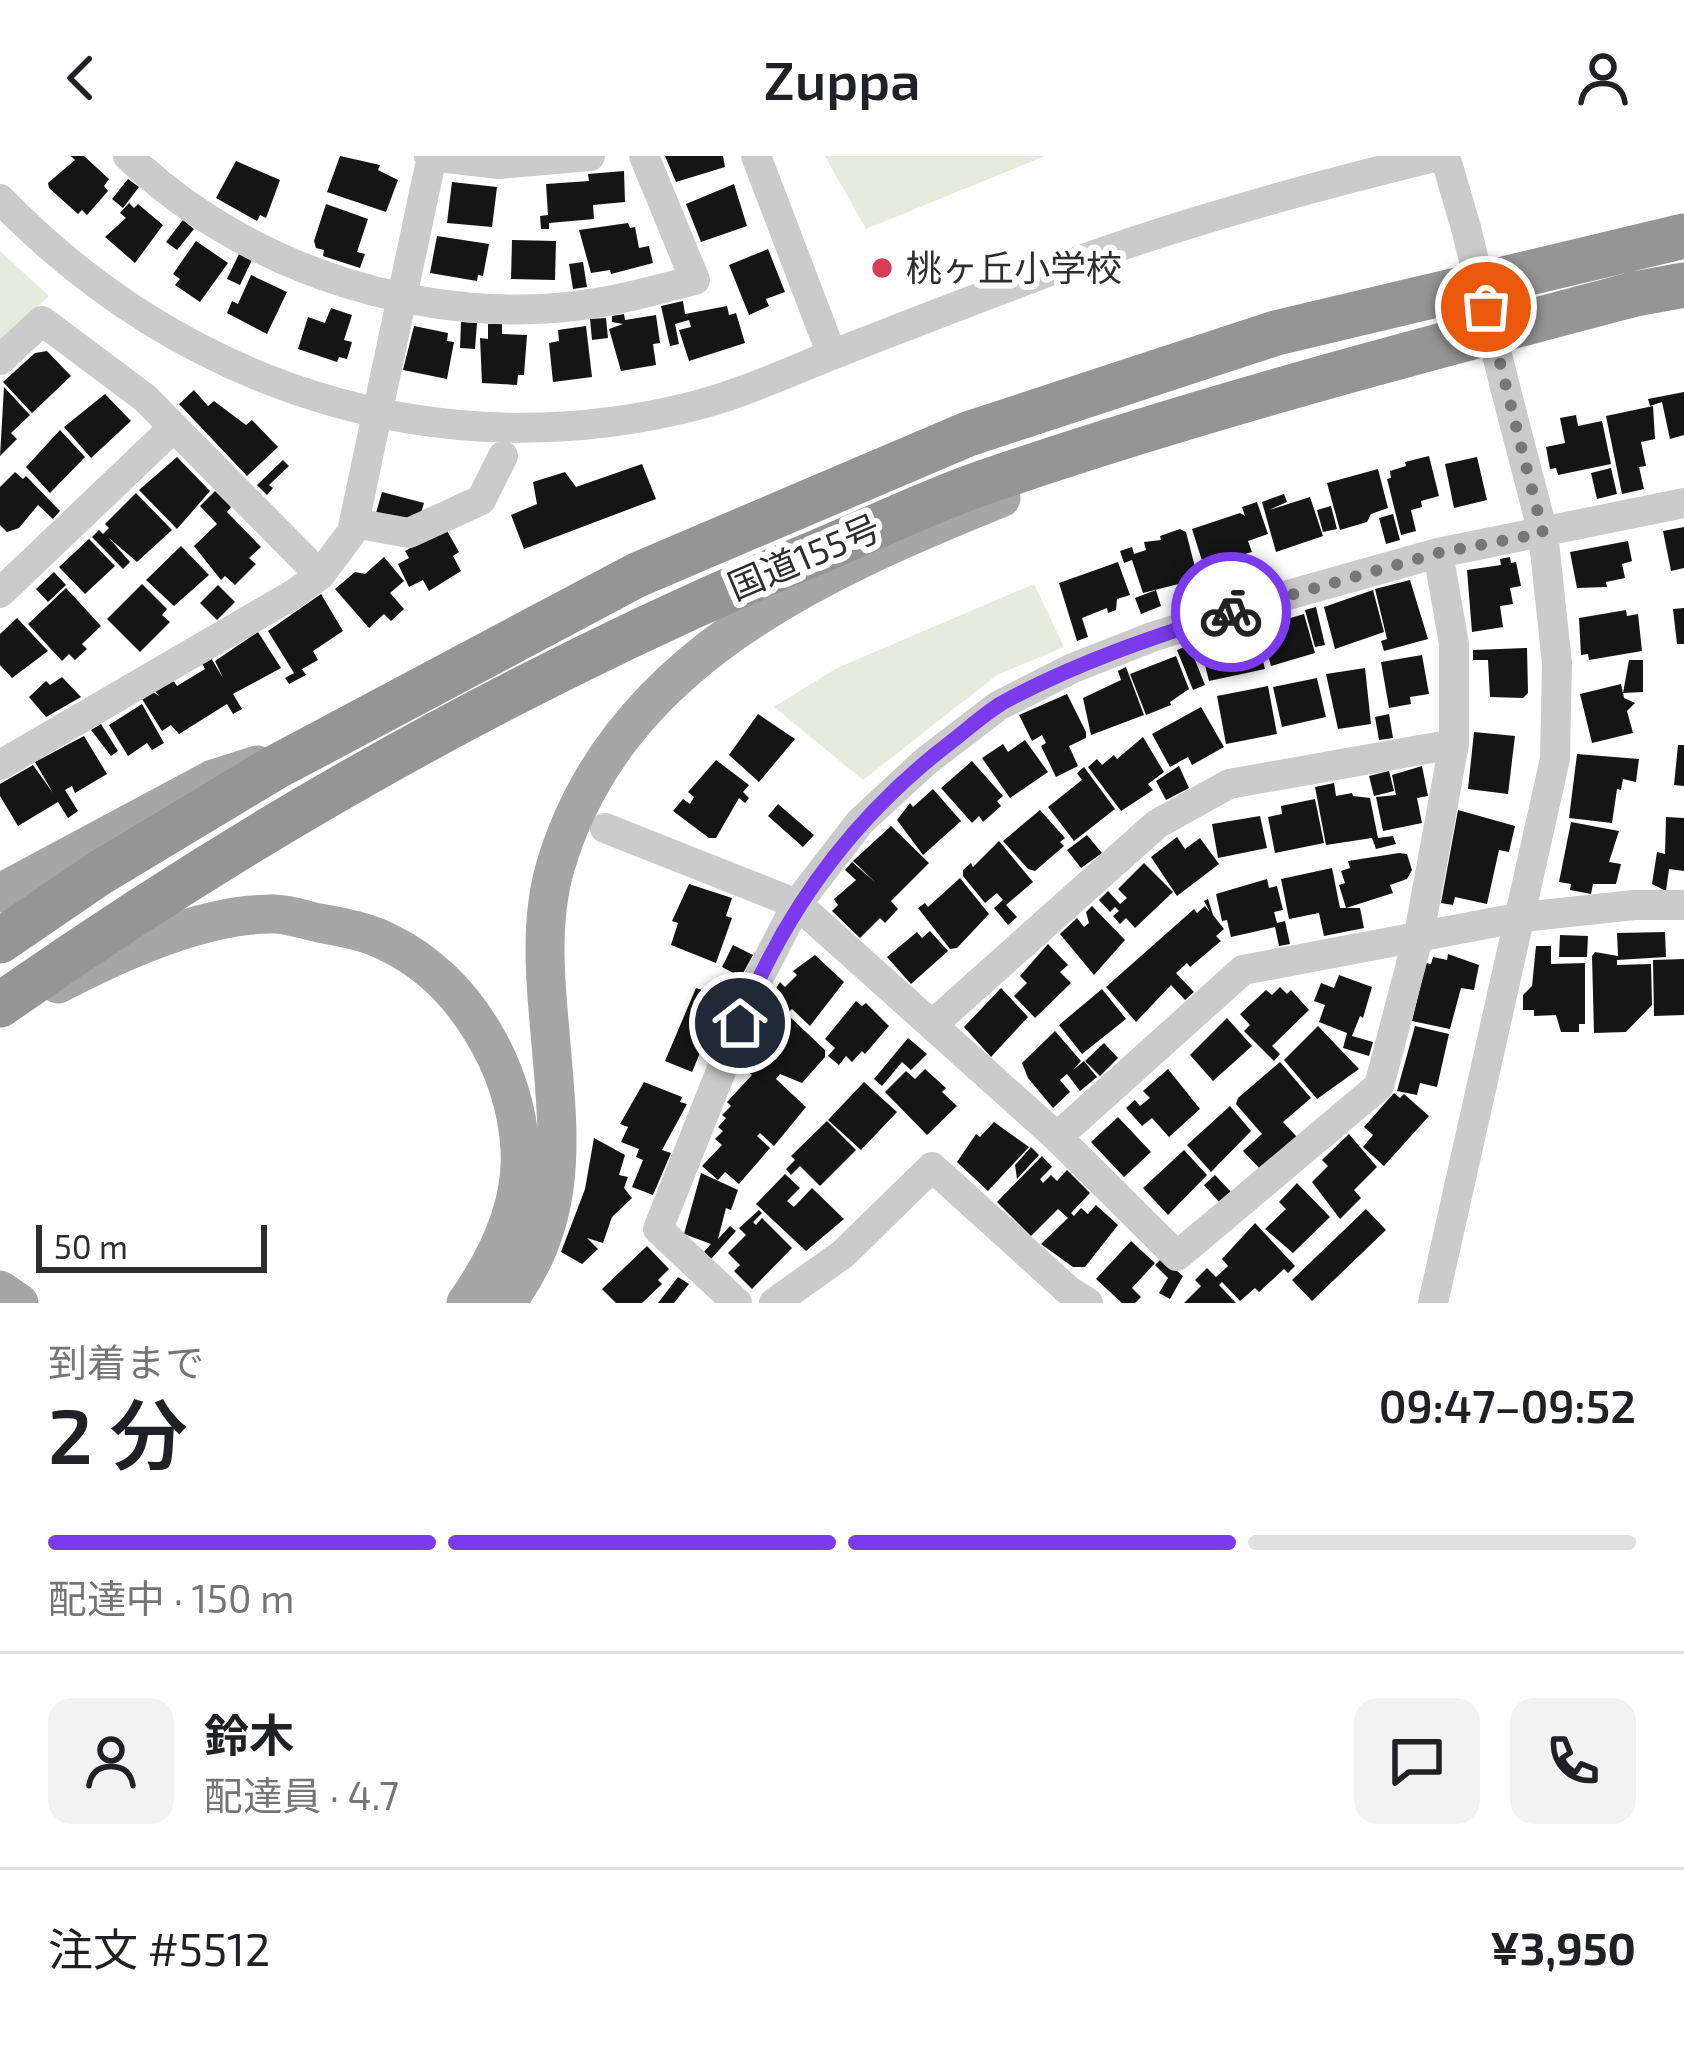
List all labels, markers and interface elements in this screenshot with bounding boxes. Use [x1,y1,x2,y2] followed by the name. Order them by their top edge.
[48,45,114,111] icon: back
[1570,45,1636,111] icon: person
[764,46,920,111] text: Zuppa
[906,245,1122,288] place label: 桃ヶ丘小学校
[869,255,895,281] marker: 桃ヶ丘小学校
[1435,256,1537,358] pin
[1453,274,1519,340] icon: bag
[721,504,886,607] street label: 国道155号
[1171,552,1291,672] courier
[1198,579,1264,645] icon: bike
[689,972,791,1074] pin
[707,990,773,1056] icon: home
[36,1219,267,1272] scale bar
[54,1226,128,1266] text: 50 m
[48,1338,204,1385] text: 到着まで
[1379,1378,1636,1432] text: 09:47–09:52
[48,1386,188,1480] text: 2 分
[48,1574,294,1621] text: 配達中 · 150 m
[48,1698,174,1824] button: person
[1354,1698,1480,1824] button: chat
[1510,1698,1636,1824] button: phone
[204,1707,294,1761] text: 鈴木
[204,1771,399,1818] text: 配達員 · 4.7
[1490,1920,1636,1974] text: ¥3,950
[48,1921,270,1975] text: 注文 #5512

